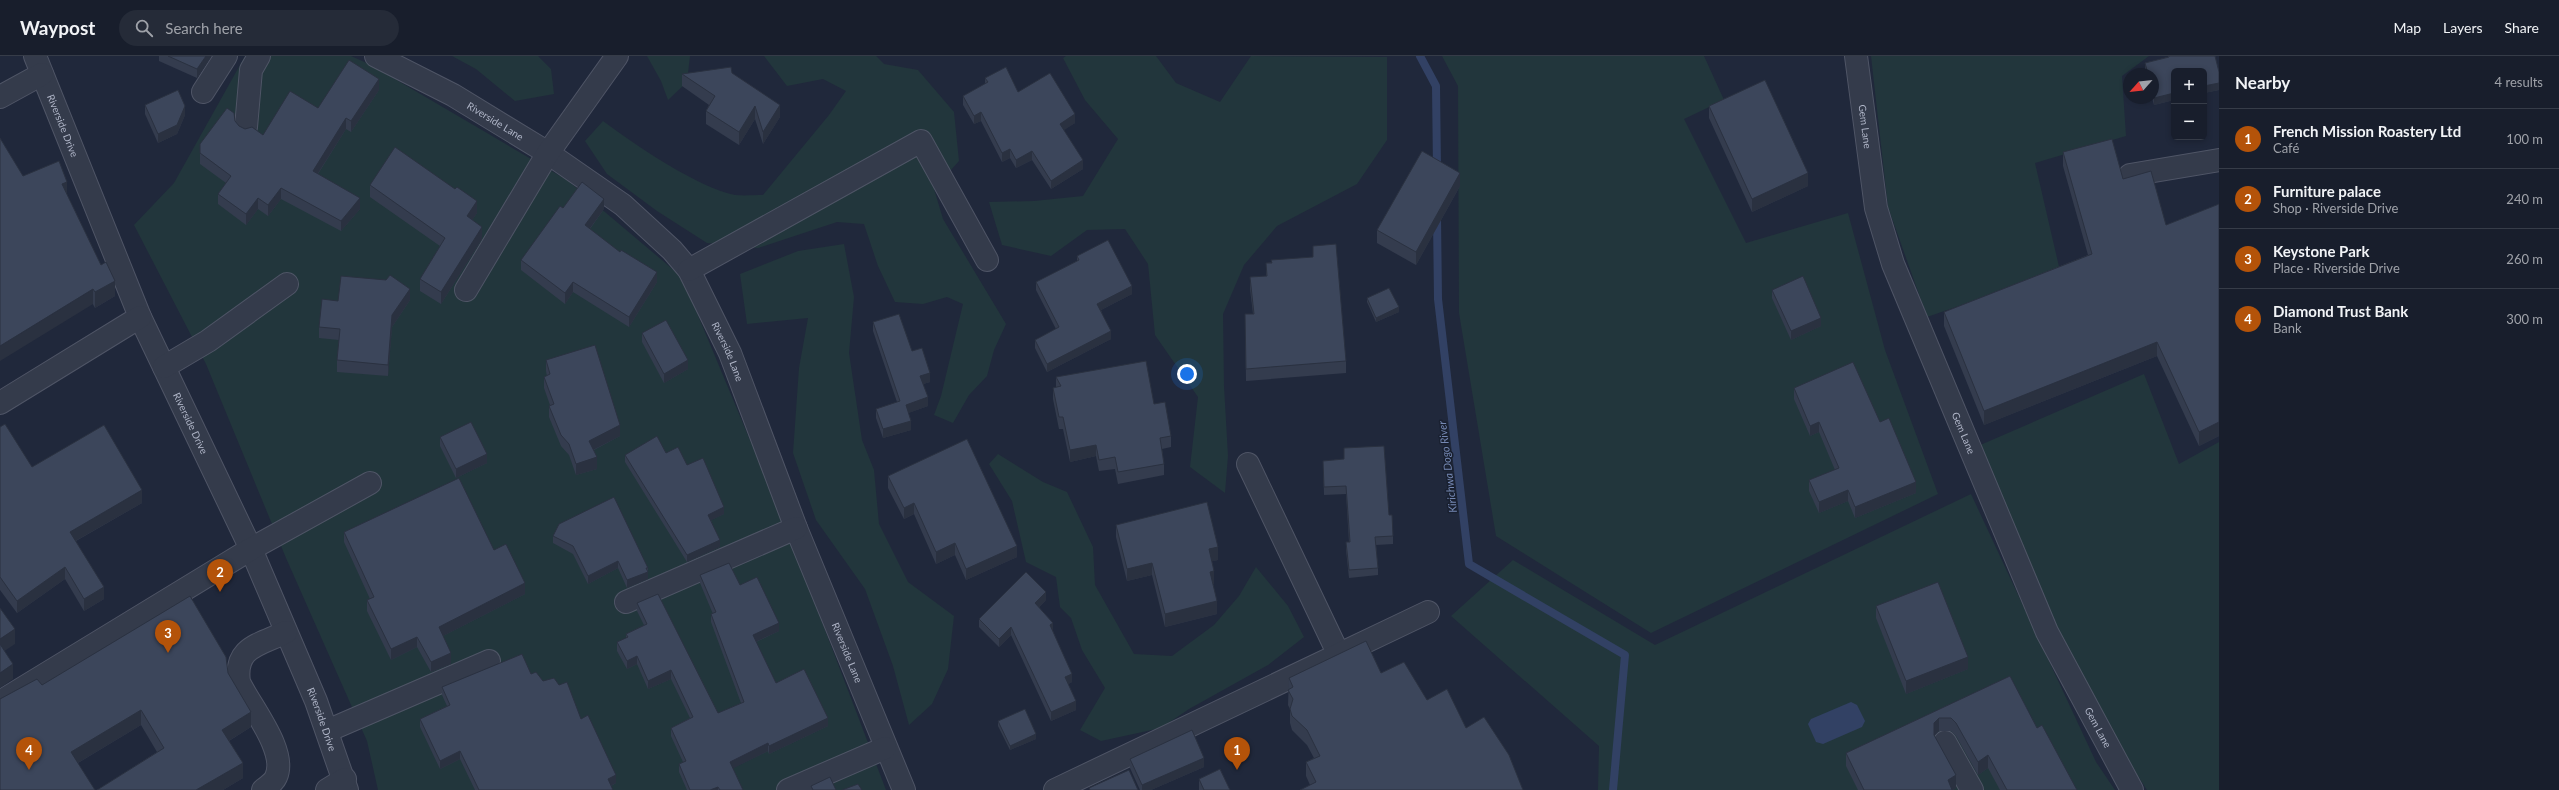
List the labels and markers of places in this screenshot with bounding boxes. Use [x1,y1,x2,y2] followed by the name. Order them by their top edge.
[207,559,233,592] pin: 2
[155,620,181,653] pin: 3
[16,737,42,770] pin: 4
[1224,737,1250,770] pin: 1

